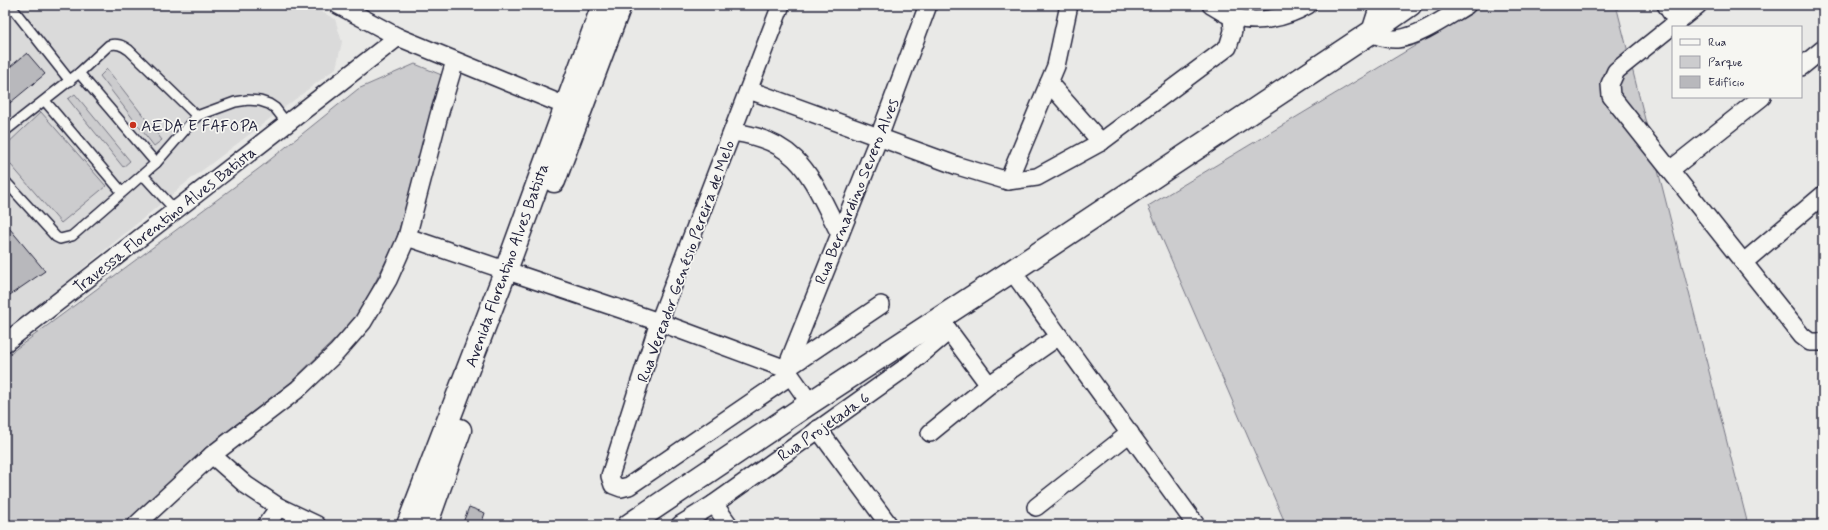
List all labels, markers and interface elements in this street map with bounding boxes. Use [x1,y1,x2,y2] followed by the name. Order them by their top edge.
[1672,26,1802,98] legend
[1708,35,1726,51] text: Rua
[1708,55,1743,71] text: Parque
[1708,75,1744,91] text: Edifício
[810,95,904,288] street label: Rua Bernardino Severo Alves
[141,116,259,137] place label: AEDA E FAFOPA
[128,120,138,130] marker: AEDA E FAFOPA
[633,137,740,386] street label: Rua Vereador Genésio Pereira de Melo
[69,142,261,298] street label: Travessa Florentino Alves Batista
[461,161,554,370] street label: Avenida Florentino Alves Batista
[774,388,874,467] street label: Rua Projetada 6

